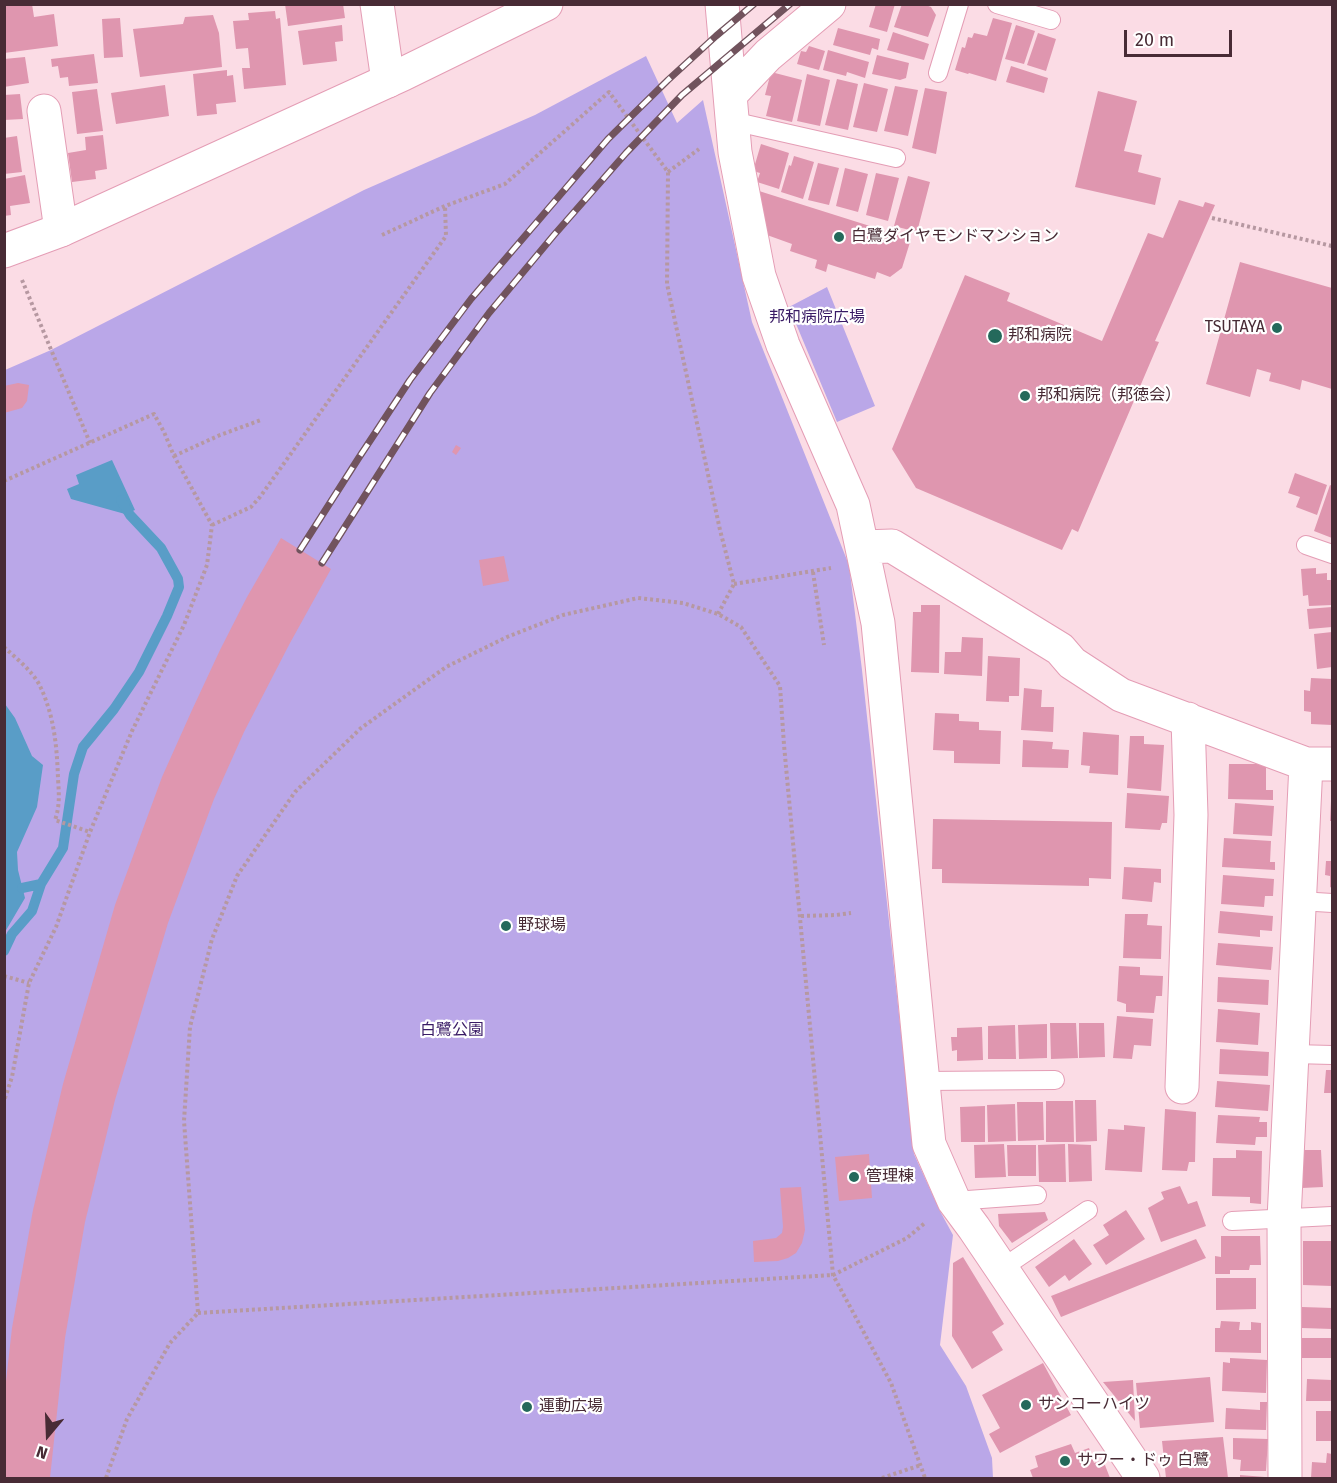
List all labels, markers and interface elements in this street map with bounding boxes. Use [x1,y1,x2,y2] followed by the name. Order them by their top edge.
[1127,18,1235,56] scale bar
[1135,29,1174,51] text: 20 m
[851,227,1059,247] place label: 白鷺ダイヤモンドマンション
[832,230,846,244] marker: 白鷺ダイヤモンドマンション
[769,308,865,328] park label: 邦和病院広場
[1205,318,1265,338] place label: TSUTAYA
[1270,321,1284,335] marker: TSUTAYA
[1008,326,1072,346] place label: 邦和病院
[986,327,1004,345] marker: 邦和病院
[1037,386,1181,406] place label: 邦和病院（邦徳会）
[1018,389,1032,403] marker: 邦和病院（邦徳会）
[518,916,566,936] place label: 野球場
[499,919,513,933] marker: 野球場
[420,1021,484,1041] park label: 白鷺公園
[866,1167,914,1187] place label: 管理棟
[847,1170,861,1184] marker: 管理棟
[1038,1395,1150,1415] place label: サンコーハイツ
[539,1397,603,1417] place label: 運動広場
[1019,1398,1033,1412] marker: サンコーハイツ
[520,1400,534,1414] marker: 運動広場
[18,1405,78,1465] north arrow
[34,1442,50,1463] text: N
[1077,1451,1209,1471] place label: サワー・ドゥ 白鷺
[1058,1454,1072,1468] marker: サワー・ドゥ 白鷺

